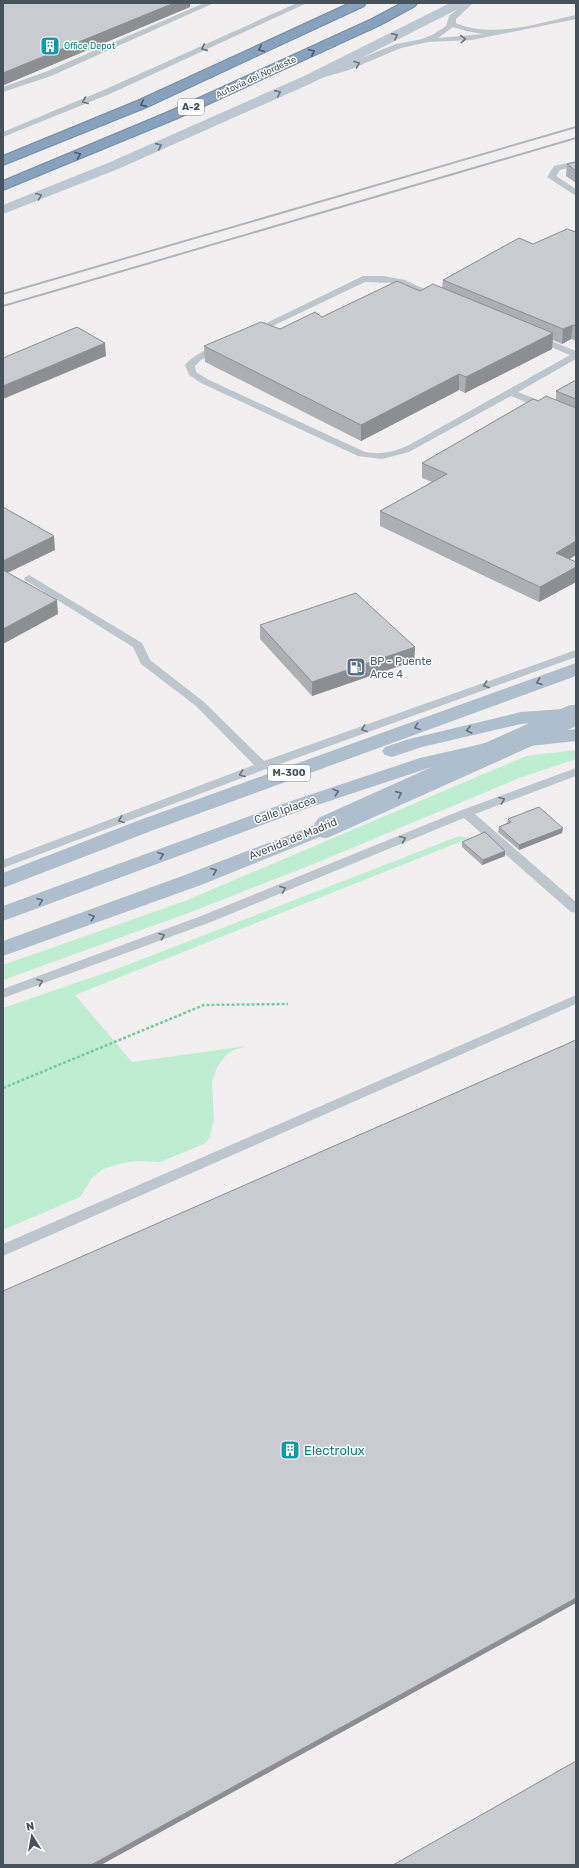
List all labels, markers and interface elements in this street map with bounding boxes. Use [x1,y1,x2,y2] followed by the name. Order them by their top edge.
[390,33,398,41] one-way arrow
[459,34,466,43] one-way arrow
[39,35,61,57] building icon: Office Depot
[64,41,116,51] place label: Office Depot
[201,43,208,51] one-way arrow
[258,45,265,53] one-way arrow
[308,48,315,56] one-way arrow
[214,54,298,100] street label: Autovía del Nordeste
[353,60,360,68] one-way arrow
[274,90,281,98] one-way arrow
[82,96,90,104] one-way arrow
[140,99,147,107] one-way arrow
[178,99,204,115] road number: A-2
[155,143,163,151] one-way arrow
[75,152,82,160] one-way arrow
[35,193,43,201] one-way arrow
[370,655,432,681] place label: BP - Puente Arce 4
[345,656,367,678] fuel station icon: BP - Puente Arce 4
[536,678,543,686] one-way arrow
[483,680,490,688] one-way arrow
[414,722,421,730] one-way arrow
[361,724,368,732] one-way arrow
[465,726,472,734] one-way arrow
[268,765,310,781] road number: M-300
[239,769,246,777] one-way arrow
[333,789,340,797] one-way arrow
[394,791,402,799] one-way arrow
[253,793,317,827] street label: Calle Iplacea
[499,796,506,804] one-way arrow
[247,815,339,863] street label: Avenida de Madrid
[117,816,124,824] one-way arrow
[399,836,406,844] one-way arrow
[158,852,165,860] one-way arrow
[210,868,217,876] one-way arrow
[279,885,286,893] one-way arrow
[36,897,43,905] one-way arrow
[89,913,96,921] one-way arrow
[158,933,165,941] one-way arrow
[36,978,43,986] one-way arrow
[279,1439,301,1461] building icon: Electrolux
[304,1443,365,1458] place label: Electrolux
[12,1816,52,1856] north arrow
[25,1820,35,1834] text: N

